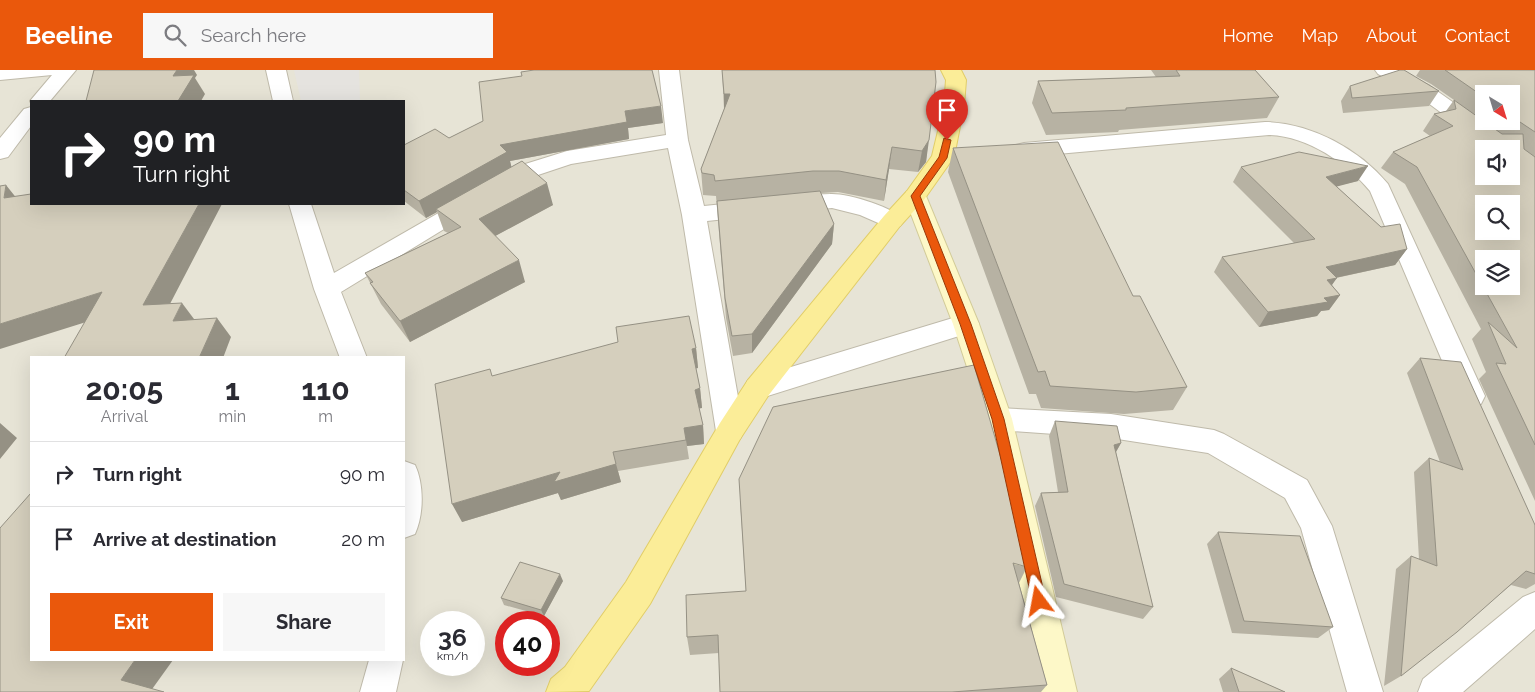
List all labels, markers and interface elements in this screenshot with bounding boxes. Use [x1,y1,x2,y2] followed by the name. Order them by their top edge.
[143,13,493,58] search box
[25,21,113,50] text: Beeline
[161,21,189,49] icon: search
[201,24,306,46] text: Search here
[1222,25,1273,46] text: Home
[1301,25,1338,46] text: Map
[1366,25,1417,46] text: About
[1445,25,1510,46] text: Contact
[1475,85,1520,130] north arrow
[1475,85,1520,295] map controls
[926,89,968,140] pin
[933,96,961,124] icon: arrive
[133,119,216,160] text: 90 m
[50,120,115,185] icon: right
[1475,140,1520,185] button: sound
[133,161,230,187] text: Turn right
[1475,195,1520,240] button: search
[1475,250,1520,295] button: layers
[85,372,163,407] text: 20:05
[225,372,240,407] text: 1
[302,372,350,407] text: 110
[101,407,148,426] text: Arrival
[219,407,246,426] text: min
[318,407,333,426] text: m
[50,460,78,488] icon: right
[93,463,182,485] text: Turn right
[340,463,385,485] text: 90 m
[50,525,78,553] icon: arrive
[93,528,277,550] text: Arrive at destination
[341,528,385,550] text: 20 m
[1012,574,1064,626] position arrow
[50,593,213,651] button: Exit
[223,593,385,651] button: Share
[495,611,560,676] speed limit sign: 40
[438,622,467,652] text: 36
[437,649,468,663] text: km/h

